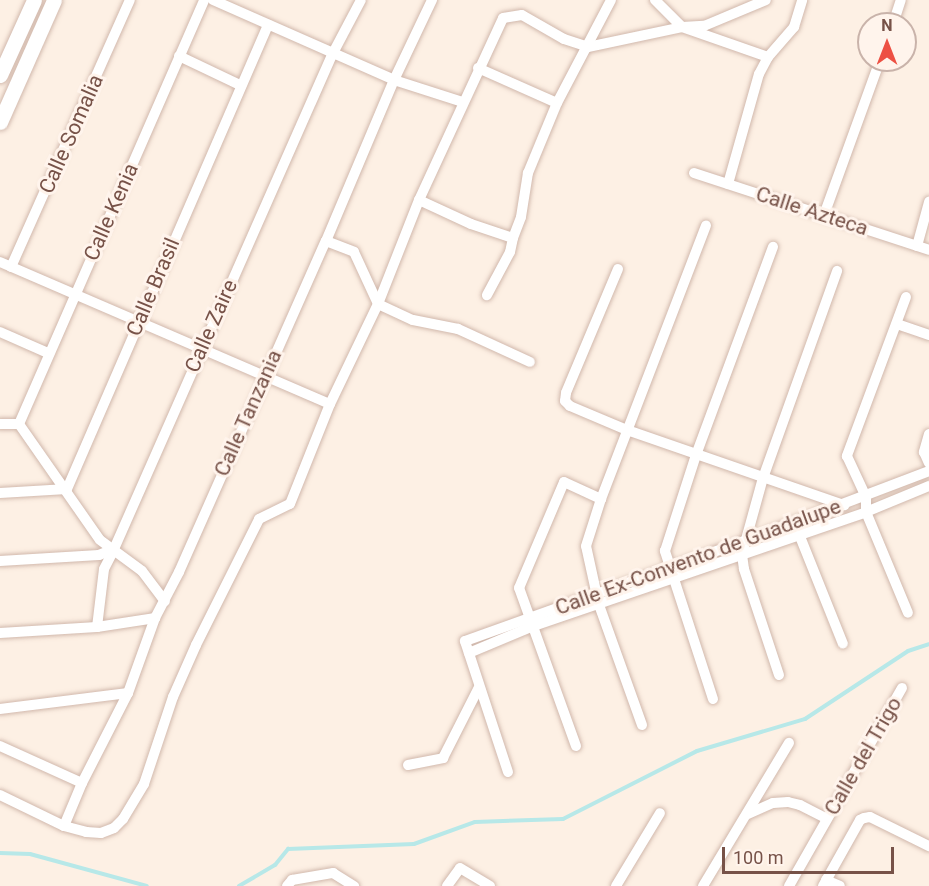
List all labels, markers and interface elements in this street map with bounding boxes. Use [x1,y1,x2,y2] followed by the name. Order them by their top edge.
[857,12,917,72] north arrow
[881,16,893,35] text: N
[34,71,108,197] street label: Calle Somalia
[78,159,144,265] street label: Calle Kenia
[753,181,871,241] street label: Calle Azteca
[121,234,185,340] street label: Calle Brasil
[179,276,243,376] street label: Calle Zaire
[209,346,287,480] street label: Calle Tanzania
[552,494,844,620] street label: Calle Ex-Convento de Guadalupe
[819,692,907,820] street label: Calle del Trigo
[725,835,898,873] scale bar
[733,847,784,868] text: 100 m

